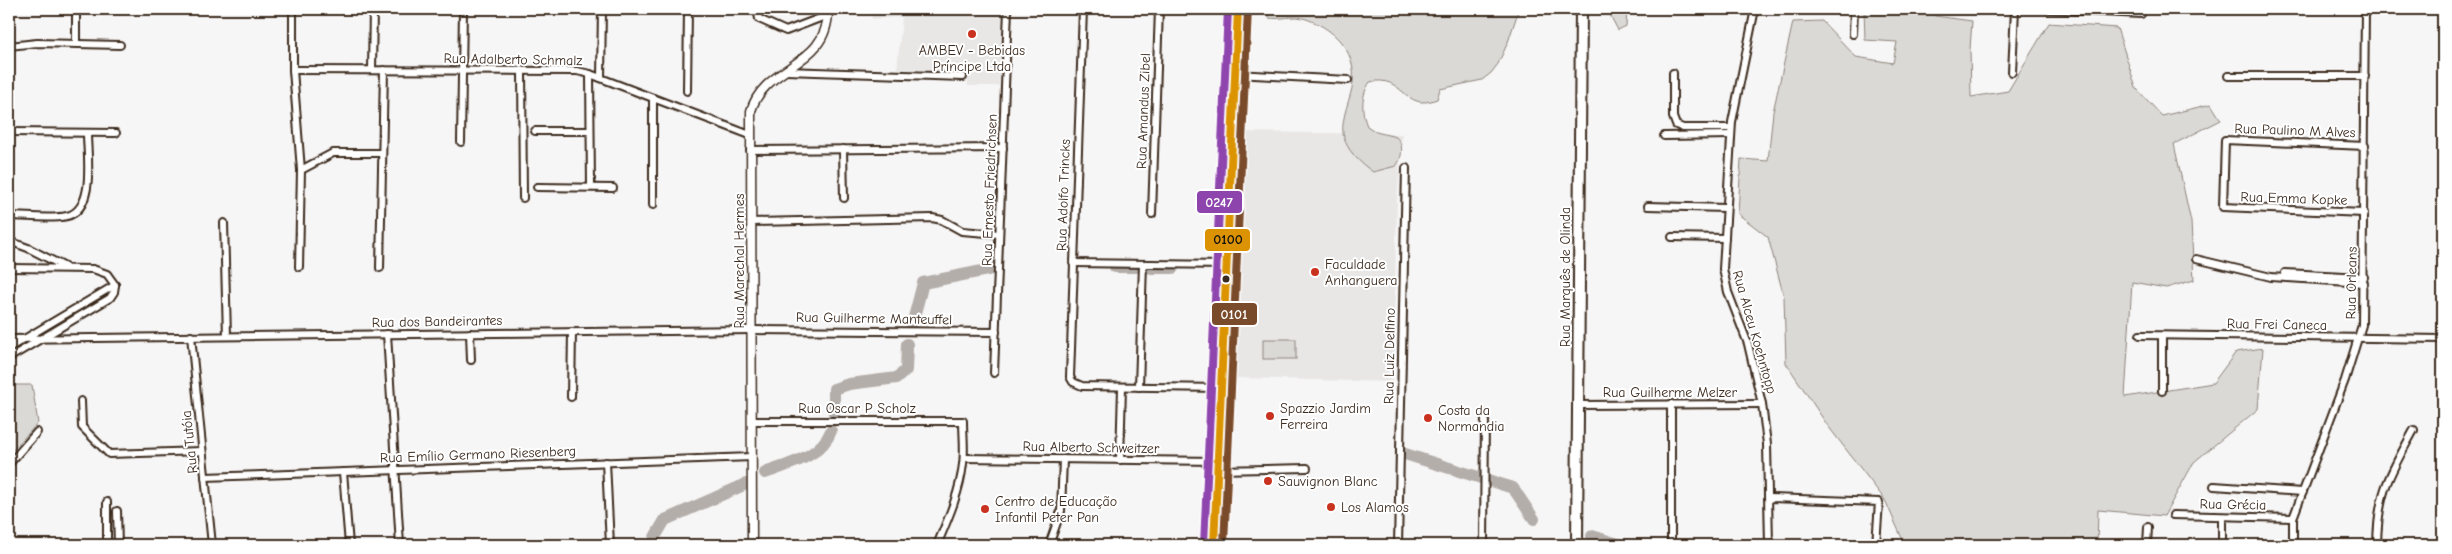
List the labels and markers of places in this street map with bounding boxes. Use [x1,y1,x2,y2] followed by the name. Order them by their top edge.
[966,28,978,40] marker: AMBEV - Bebidas Príncipe Ltda
[919,42,1025,75] place label: AMBEV - Bebidas Príncipe Ltda
[1325,256,1397,289] place label: Faculdade Anhanguera
[1309,266,1321,278] marker: Faculdade Anhanguera
[1221,274,1231,284] unlabelled marker
[1280,400,1371,433] place label: Spazzio Jardim Ferreira
[1438,402,1505,435] place label: Costa da Normandia
[1264,410,1276,422] marker: Spazzio Jardim Ferreira
[1422,412,1434,424] marker: Costa da Normandia
[1278,473,1378,490] place label: Sauvignon Blanc
[1262,475,1274,487] marker: Sauvignon Blanc
[995,493,1117,526] place label: Centro de Educação Infantil Peter Pan
[1341,499,1409,516] place label: Los Alamos
[1325,501,1337,513] marker: Los Alamos
[979,503,991,515] marker: Centro de Educação Infantil Peter Pan

